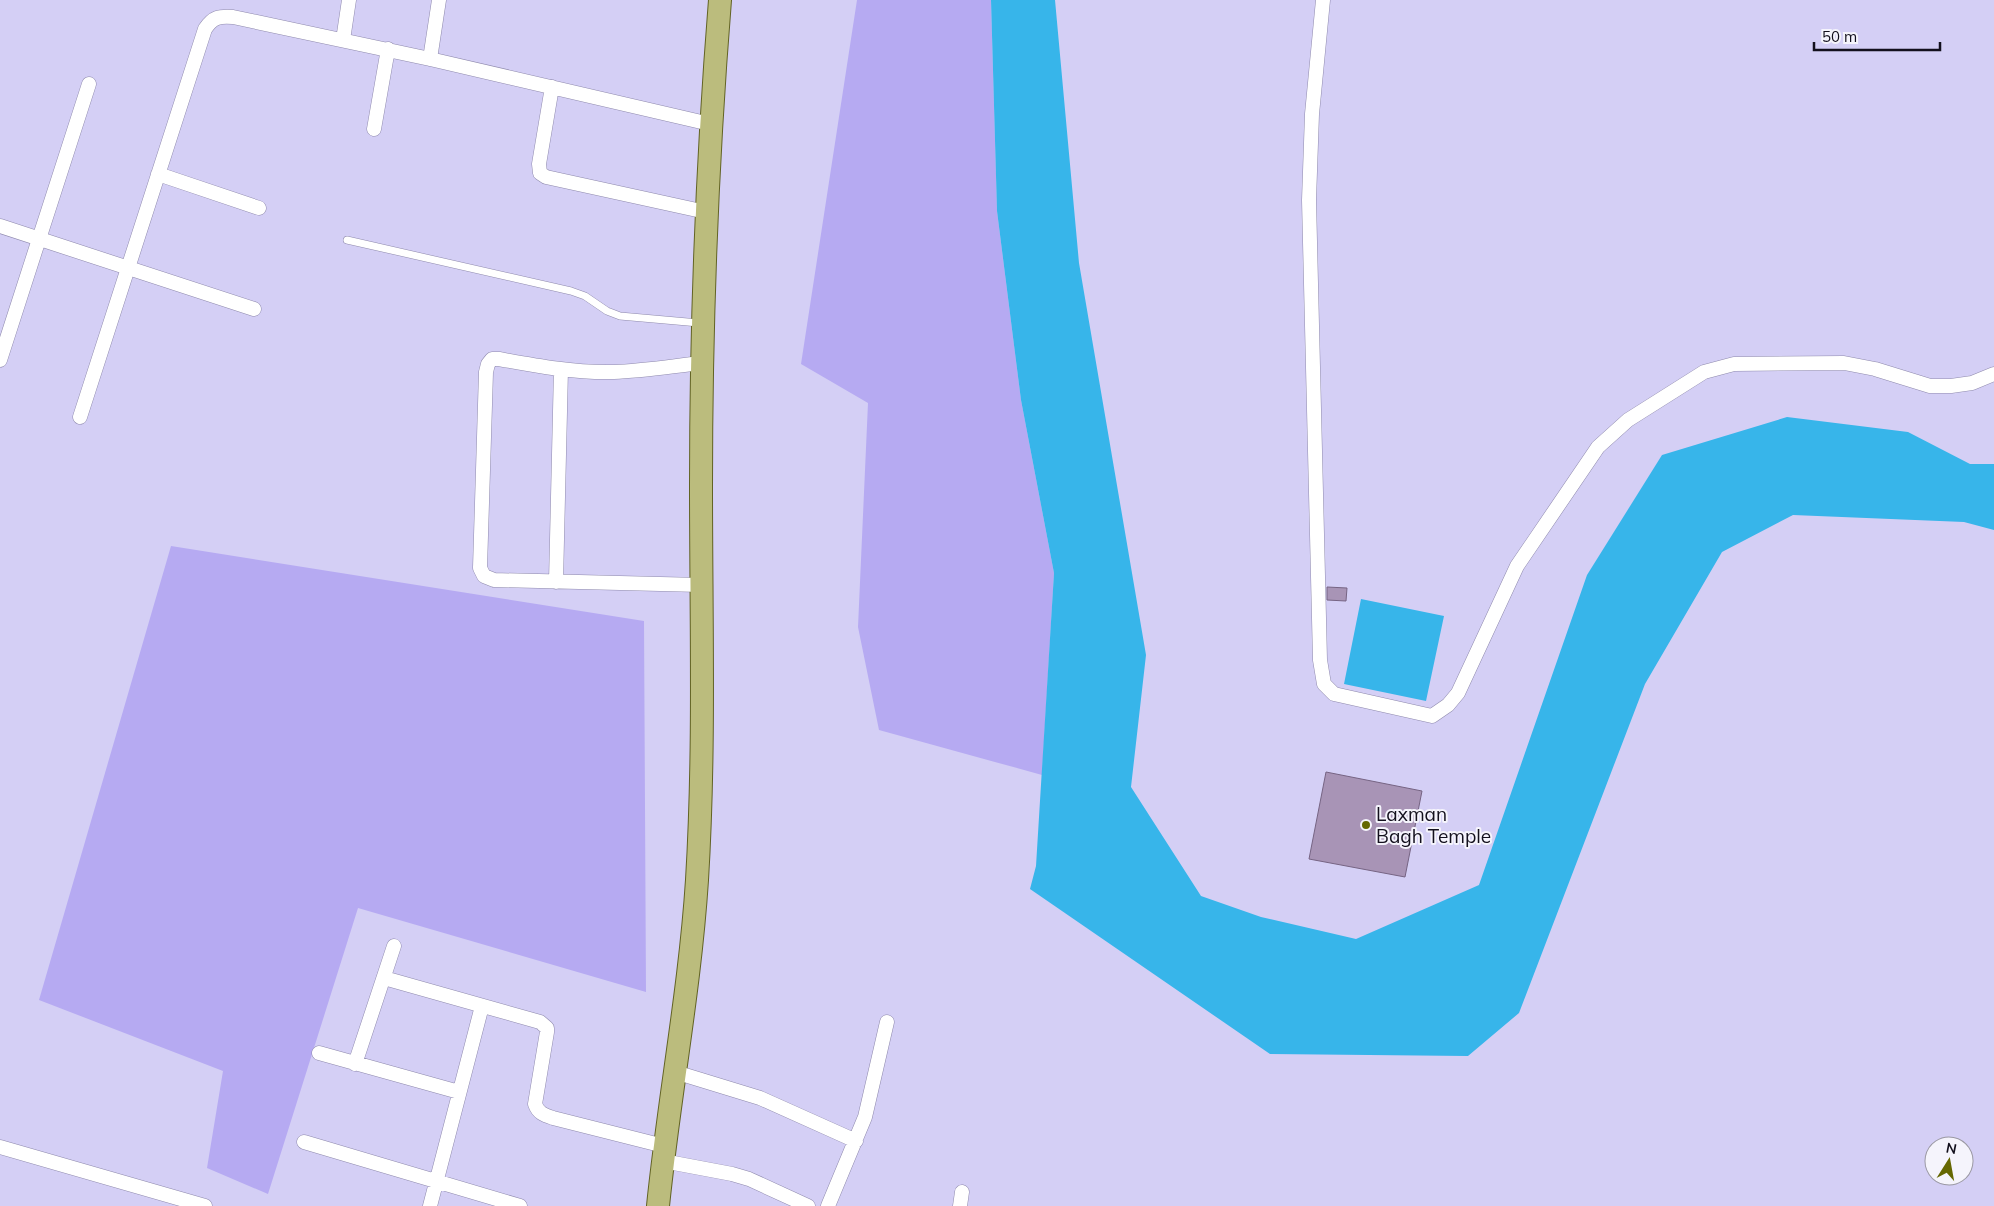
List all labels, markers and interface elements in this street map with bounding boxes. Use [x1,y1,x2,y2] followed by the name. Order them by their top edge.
[1814,20,1940,52] scale bar
[1822,27,1857,46] text: 50 m
[1376,802,1491,848] place label: Laxman Bagh Temple
[1360,819,1372,831] marker: Laxman Bagh Temple
[1924,1136,1974,1186] north arrow
[1945,1138,1958,1158] text: N

